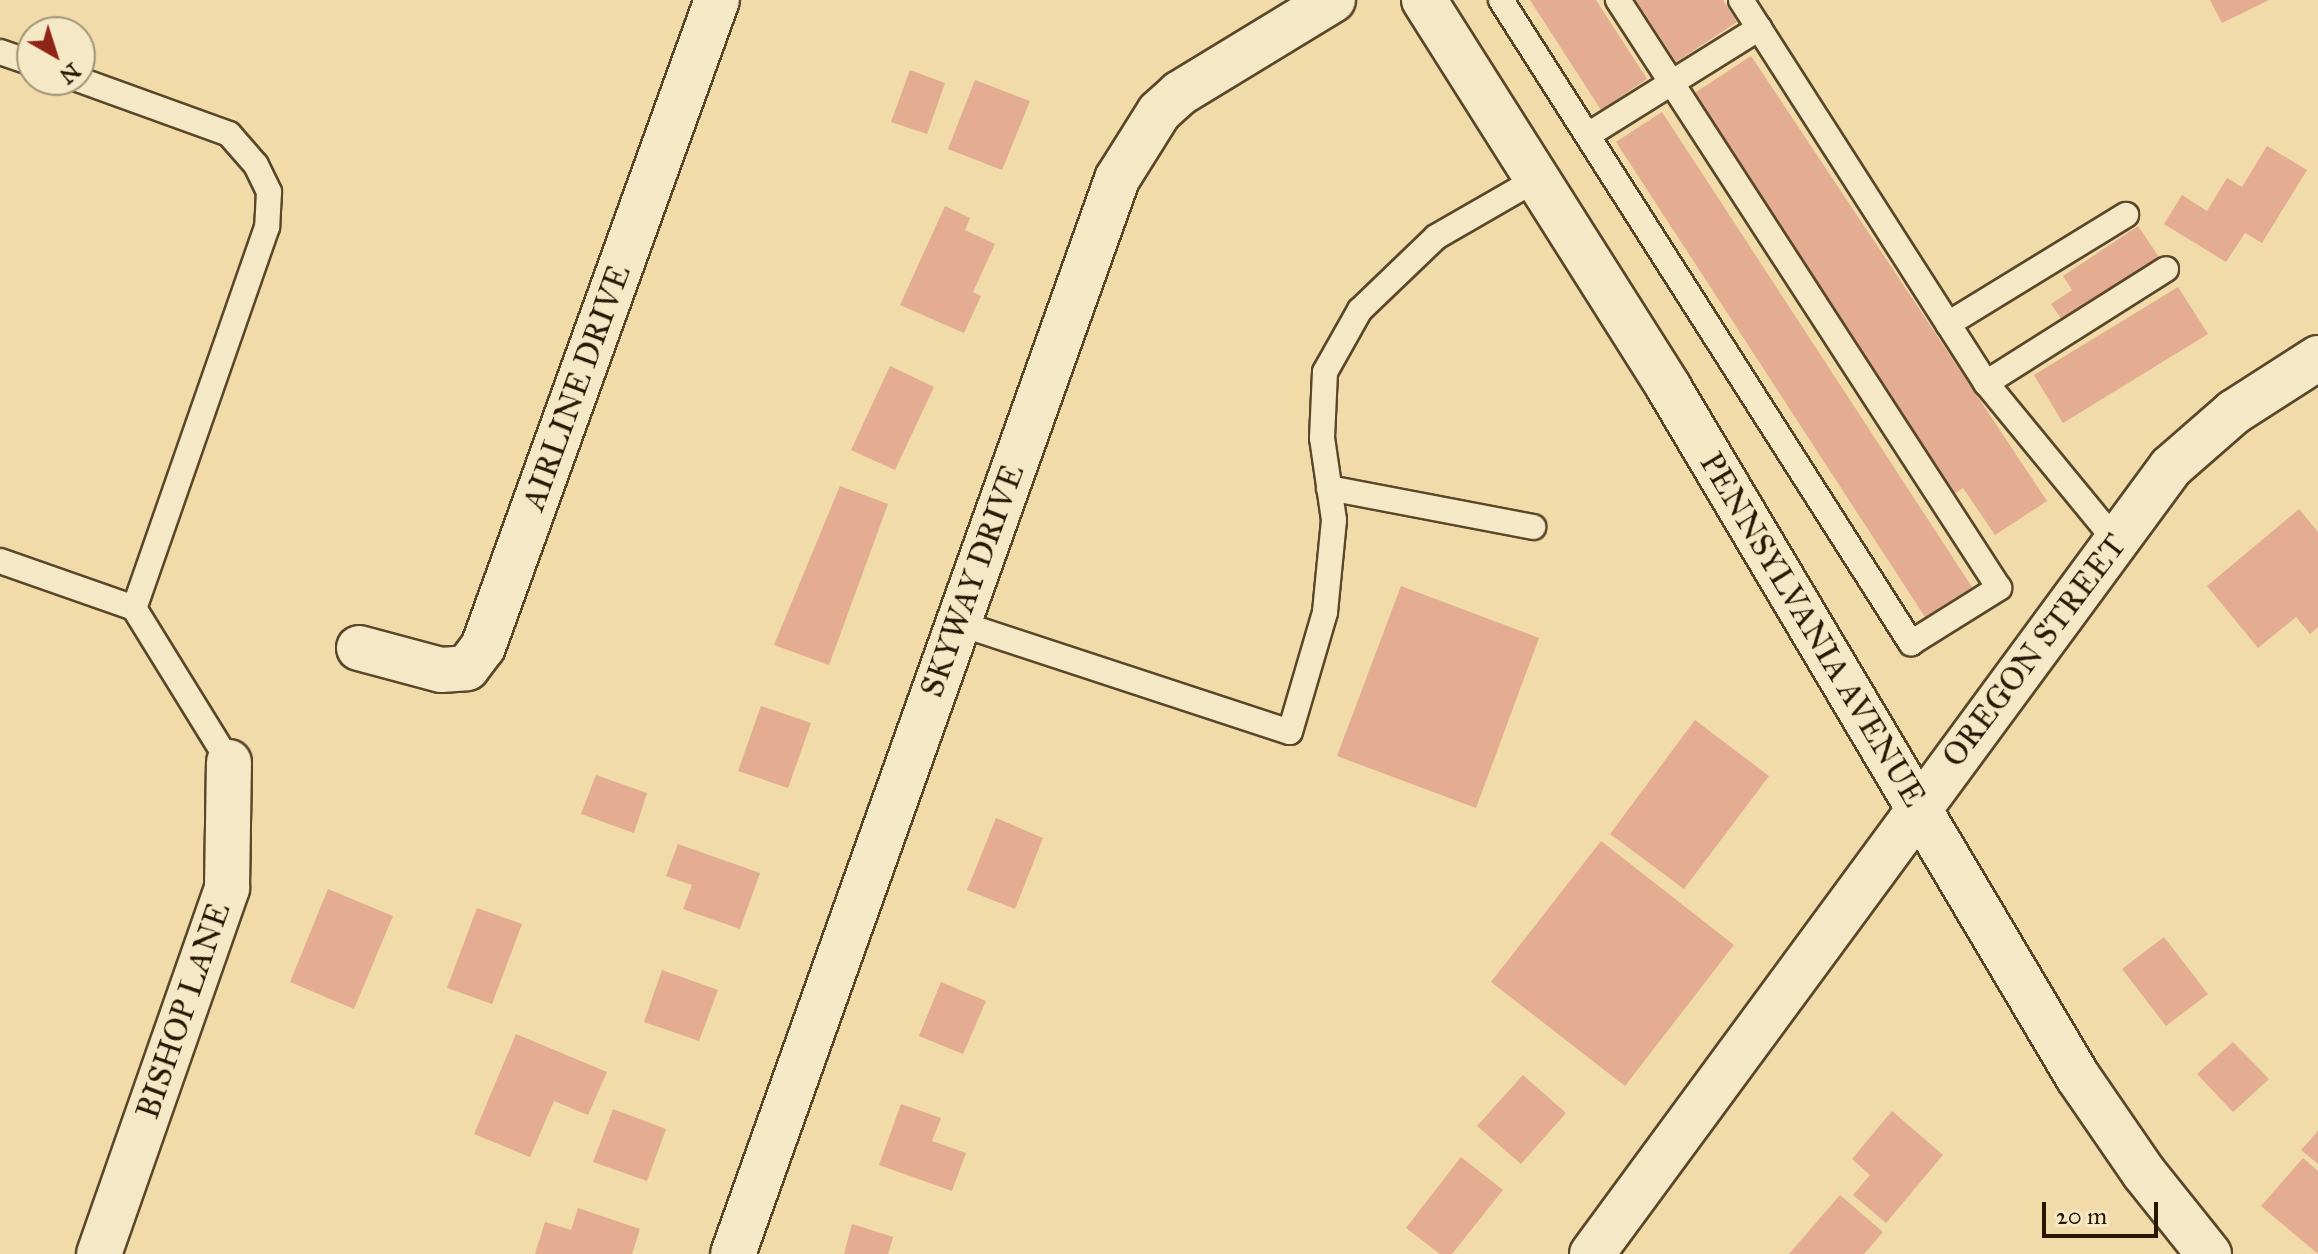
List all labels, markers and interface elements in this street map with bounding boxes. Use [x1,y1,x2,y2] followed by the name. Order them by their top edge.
[16,16,96,96] north arrow
[54,57,86,90] text: N
[515,260,639,516] street label: AIRLINE DRIVE
[1691,446,1933,814] street label: PENNSYLVANIA AVENUE
[913,459,1033,703] street label: SKYWAY DRIVE
[1935,527,2135,775] street label: OREGON STREET
[129,898,239,1124] street label: BISHOP LANE
[2046,1186,2162,1236] scale bar
[2056,1201,2107,1231] text: 20 m

